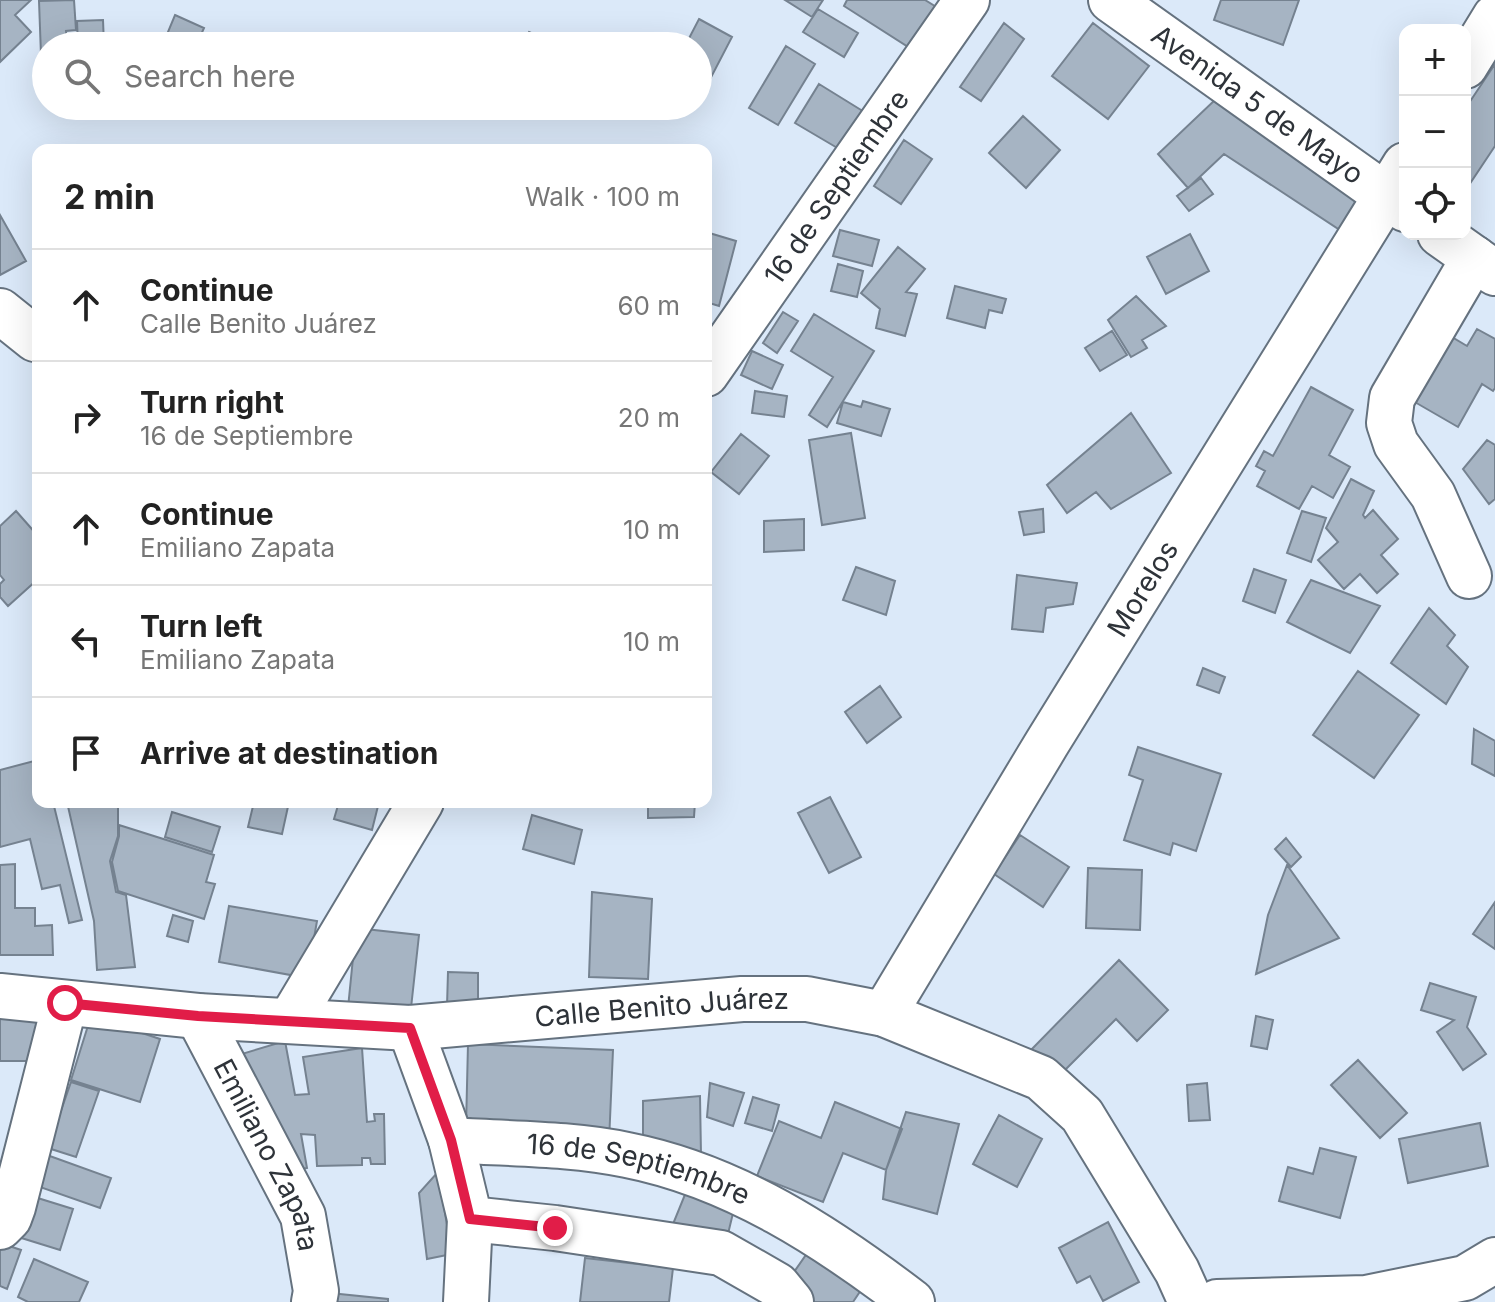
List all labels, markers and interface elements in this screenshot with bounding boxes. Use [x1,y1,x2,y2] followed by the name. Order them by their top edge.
[1145,17,1370,191] street label: Avenida 5 de Mayo
[1399,24,1471,240] map controls
[1399,24,1471,96] button: +
[32,32,712,120] search box
[60,54,104,98] icon: search
[124,58,296,94] text: Search here
[757,83,916,291] street label: 16 de Septiembre
[1399,96,1471,168] button: −
[1399,168,1471,240] button: locate
[64,176,155,217] text: 2 min
[525,181,680,212] text: Walk · 100 m
[140,272,274,308] text: Continue
[64,283,108,327] icon: ahead
[617,290,680,321] text: 60 m
[140,308,377,339] text: Calle Benito Juárez
[140,384,284,420] text: Turn right
[64,395,108,439] icon: right
[618,402,680,433] text: 20 m
[140,420,353,451] text: 16 de Septiembre
[140,496,274,532] text: Continue
[64,507,108,551] icon: ahead
[623,514,680,545] text: 10 m
[140,532,335,563] text: Emiliano Zapata
[1100,534,1185,643] street label: Morelos
[140,608,262,644] text: Turn left
[64,619,108,663] icon: left
[623,626,680,657] text: 10 m
[140,644,335,675] text: Emiliano Zapata
[64,731,108,775] icon: arrive
[140,735,438,771] text: Arrive at destination
[533,982,789,1034] street label: Calle Benito Juárez
[47,985,83,1021] route start
[207,1053,326,1254] street label: Emiliano Zapata
[526,1127,756,1212] street label: 16 de Septiembre
[537,1210,573,1246] route end

